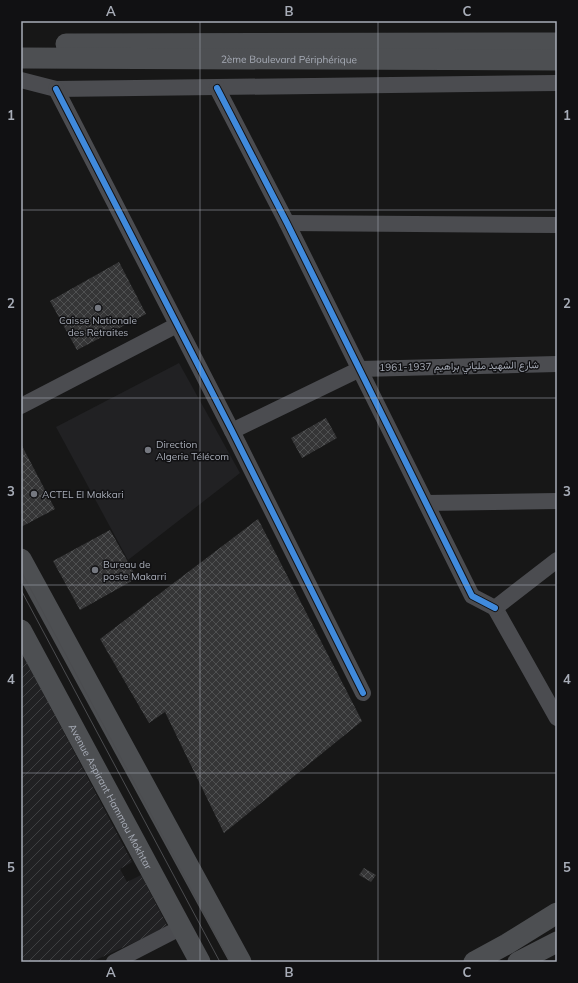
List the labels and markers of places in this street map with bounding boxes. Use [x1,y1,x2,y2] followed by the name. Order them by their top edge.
[93,303,103,313] marker: Caisse Nationale des Retraites
[59,314,137,339] place label: Caisse Nationale des Retraites
[156,438,229,463] place label: Direction Algerie Télécom
[143,445,153,455] marker: Direction Algerie Télécom
[42,488,124,501] place label: ACTEL El Makkari
[29,489,39,499] marker: ACTEL El Makkari
[103,558,166,583] place label: Bureau de poste Makarri
[90,565,100,575] marker: Bureau de poste Makarri

